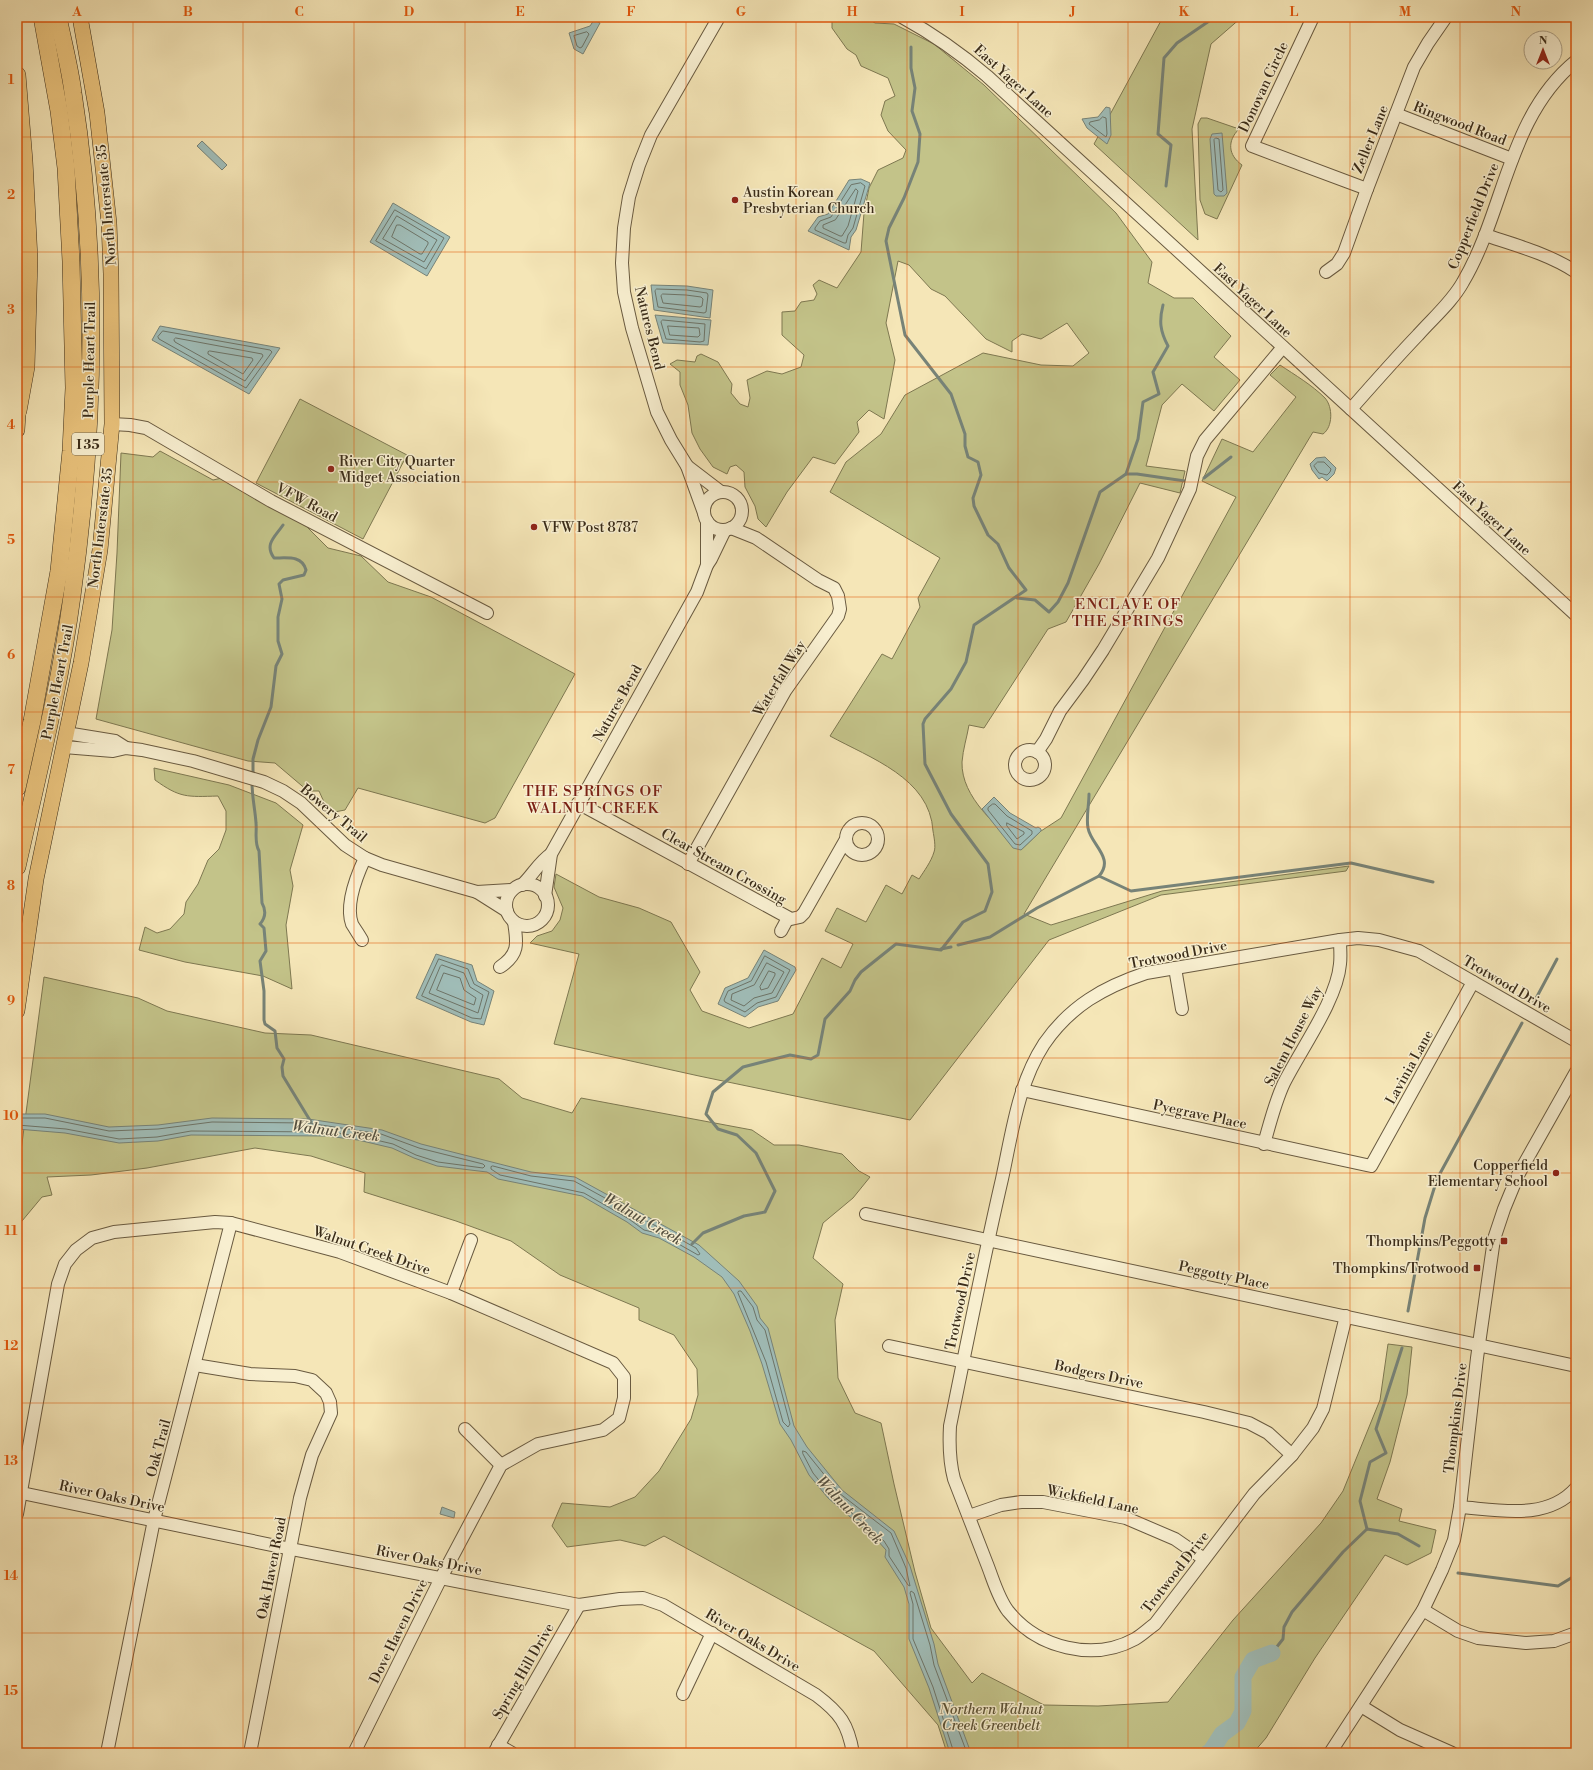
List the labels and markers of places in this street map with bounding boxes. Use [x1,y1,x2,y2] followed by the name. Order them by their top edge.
[742,184,875,218] place label: Austin Korean Presbyterian Church
[730,195,740,205] marker: Austin Korean Presbyterian Church
[339,453,461,487] place label: River City Quarter Midget Association
[326,464,336,474] marker: River City Quarter Midget Association
[541,519,638,537] place label: VFW Post 8787
[529,522,539,532] marker: VFW Post 8787
[1428,1157,1548,1191] place label: Copperfield Elementary School
[1551,1168,1561,1178] marker: Copperfield Elementary School
[1366,1233,1496,1251] place label: Thompkins/Peggotty
[1499,1236,1509,1246] marker: Thompkins/Peggotty
[1333,1260,1469,1278] place label: Thompkins/Trotwood
[1472,1263,1482,1273] marker: Thompkins/Trotwood

